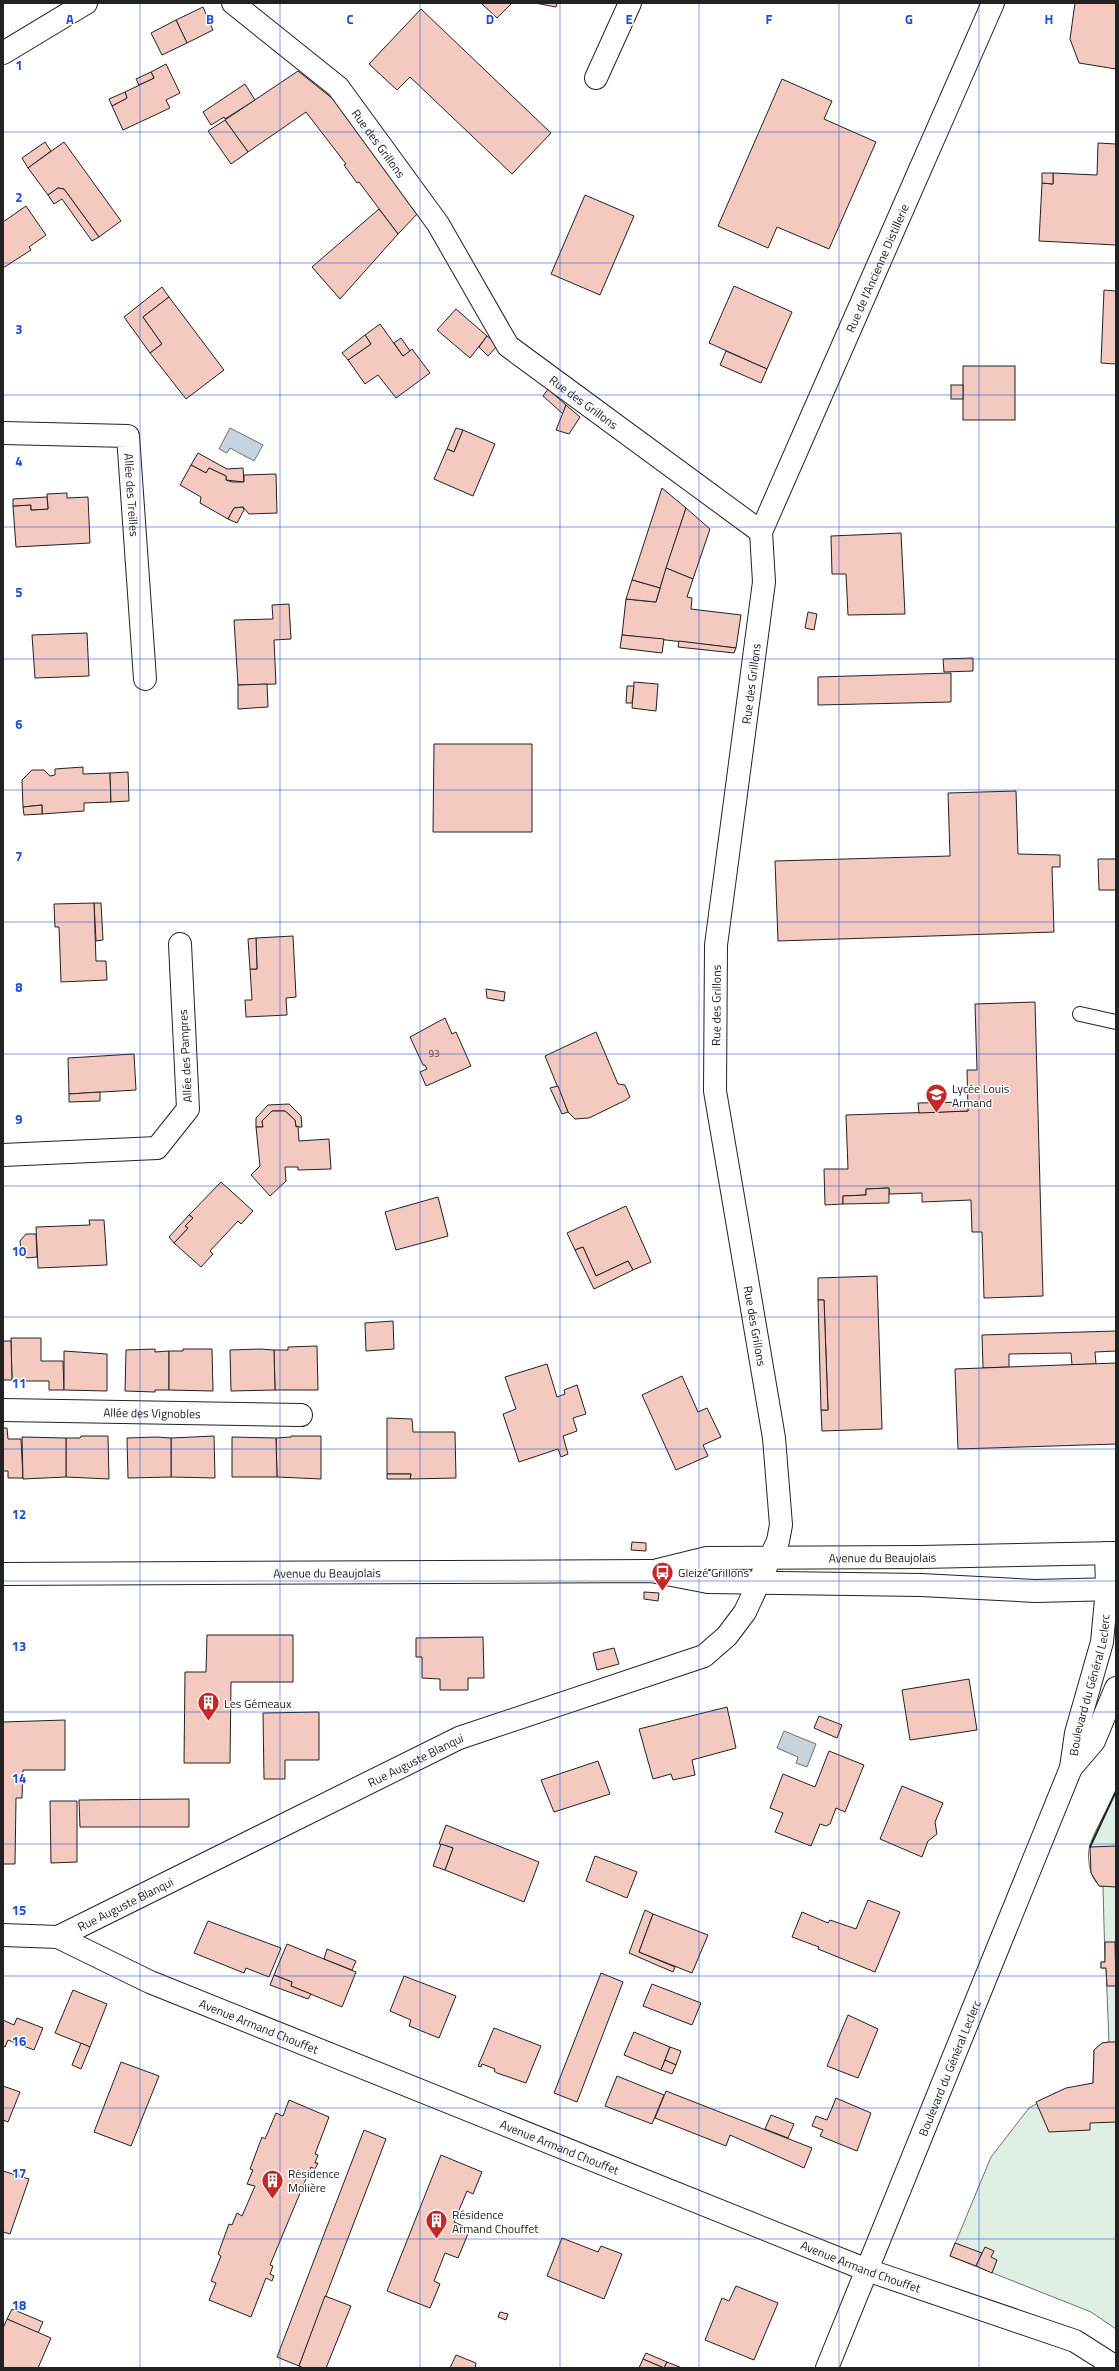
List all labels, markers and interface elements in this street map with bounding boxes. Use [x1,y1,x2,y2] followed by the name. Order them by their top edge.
[66,9,74,29] text: A
[206,9,214,29] text: B
[346,9,354,29] text: C
[486,9,494,29] text: D
[625,9,633,29] text: E
[766,9,773,29] text: F
[905,9,913,29] text: G
[1045,9,1053,29] text: H
[15,55,23,75] text: 1
[347,105,411,182] street label: Rue des Grillons
[15,187,23,207] text: 2
[840,201,913,335] street label: Rue de l'Ancienne Distillerie
[15,319,23,339] text: 3
[546,370,623,434] street label: Rue des Grillons
[15,451,23,471] text: 4
[120,453,145,537] street label: Allée des Treilles
[15,582,23,602] text: 5
[736,642,765,725] street label: Rue des Grillons
[15,714,23,734] text: 6
[15,846,23,866] text: 7
[706,964,725,1046] street label: Rue des Grillons
[15,977,23,997] text: 8
[173,1009,197,1103] street label: Allée des Pampres
[428,1046,440,1061] house number: 93
[952,1079,1010,1112] place label: Lycée Louis Armand
[923,1082,949,1115] school or university icon: Lycée Louis Armand
[15,1109,23,1129] text: 9
[12,1241,26,1261] text: 10
[739,1284,771,1368] street label: Rue des Grillons
[12,1373,26,1393] text: 11
[103,1402,201,1423] street label: Allée des Vignobles
[12,1504,26,1524] text: 12
[829,1547,937,1567] street label: Avenue du Beaujolais
[649,1559,675,1592] bus stop icon: Gleizé Grillons
[273,1563,381,1582] street label: Avenue du Beaujolais
[678,1563,749,1582] place label: Gleizé Grillons
[1063,1613,1114,1757] street label: Boulevard du Général Leclerc
[12,1636,26,1656] text: 13
[195,1690,221,1723] building icon: Les Gémeaux
[224,1694,292,1713] place label: Les Gémeaux
[364,1728,466,1791] street label: Rue Auguste Blanqui
[12,1768,26,1788] text: 14
[74,1872,176,1936] street label: Rue Auguste Blanqui
[12,1900,26,1920] text: 15
[197,1993,322,2059] street label: Avenue Armand Chouffet
[913,1997,985,2139] street label: Boulevard du Général Leclerc
[12,2031,26,2051] text: 16
[497,2114,623,2179] street label: Avenue Armand Chouffet
[12,2163,26,2183] text: 17
[288,2164,340,2197] place label: Résidence Molière
[260,2167,286,2200] building icon: Résidence Molière
[452,2205,539,2238] place label: Résidence Armand Chouffet
[423,2208,449,2241] building icon: Résidence Armand Chouffet
[798,2235,924,2297] street label: Avenue Armand Chouffet
[12,2295,26,2315] text: 18

